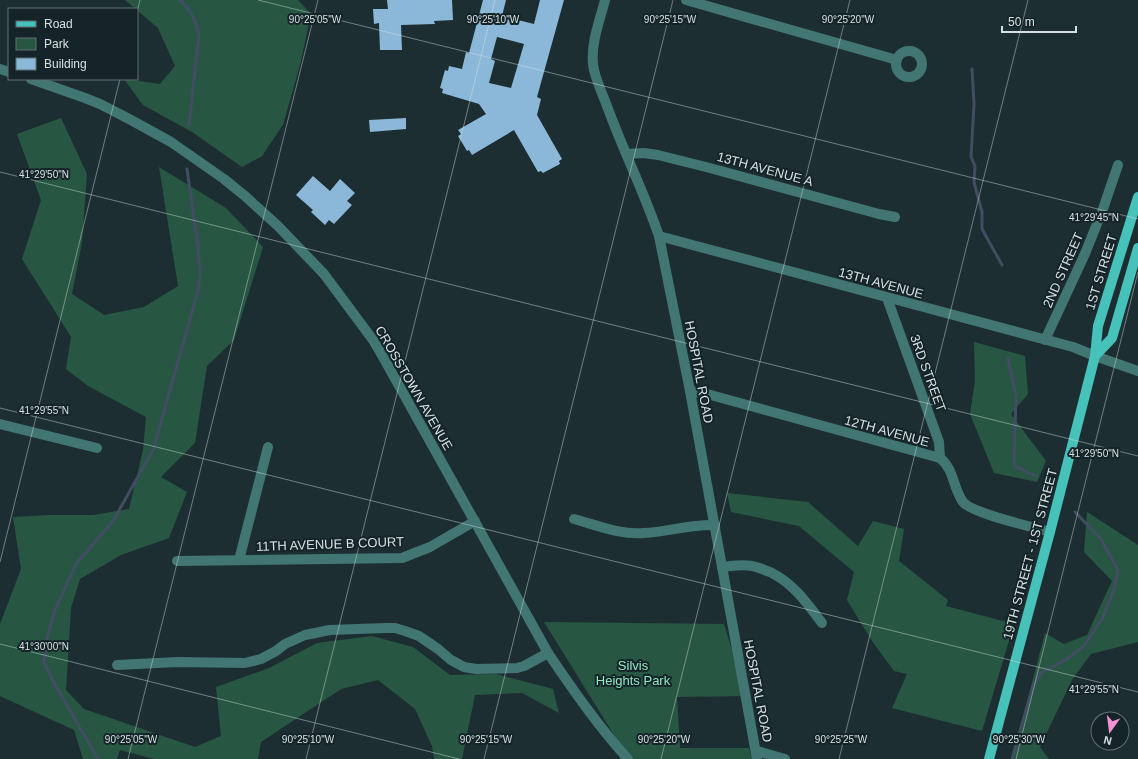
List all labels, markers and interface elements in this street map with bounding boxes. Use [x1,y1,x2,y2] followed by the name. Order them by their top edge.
[8,8,138,80] legend
[1002,8,1076,34] scale bar
[289,14,342,25] text: 90°25'05"W
[467,14,520,25] text: 90°25'10"W
[644,14,697,25] text: 90°25'15"W
[822,14,875,25] text: 90°25'20"W
[1008,15,1035,29] text: 50 m
[44,17,73,31] text: Road
[44,37,70,51] text: Park
[44,57,87,71] text: Building
[715,149,815,189] street label: 13TH AVENUE A
[19,169,69,180] text: 41°29'50"N
[1069,212,1119,223] text: 41°29'45"N
[1040,230,1086,310] street label: 2ND STREET
[1082,232,1120,312] street label: 1ST STREET
[837,264,925,302] street label: 13TH AVENUE
[682,320,716,424] street label: HOSPITAL ROAD
[372,323,456,453] street label: CROSSTOWN AVENUE
[907,332,949,414] street label: 3RD STREET
[19,405,69,416] text: 41°29'55"N
[843,412,931,450] street label: 12TH AVENUE
[1069,448,1119,459] text: 41°29'50"N
[1000,467,1060,641] street label: 19TH STREET - 1ST STREET
[256,534,404,554] street label: 11TH AVENUE B COURT
[741,639,775,743] street label: HOSPITAL ROAD
[19,641,69,652] text: 41°30'00"N
[596,658,671,688] park label: Silvis Heights Park
[1069,684,1119,695] text: 41°29'55"N
[1090,711,1130,751] north arrow
[105,734,158,745] text: 90°25'05"W
[282,734,335,745] text: 90°25'10"W
[460,734,513,745] text: 90°25'15"W
[638,734,691,745] text: 90°25'20"W
[815,734,868,745] text: 90°25'25"W
[993,734,1046,745] text: 90°25'30"W
[1102,734,1113,747] text: N

